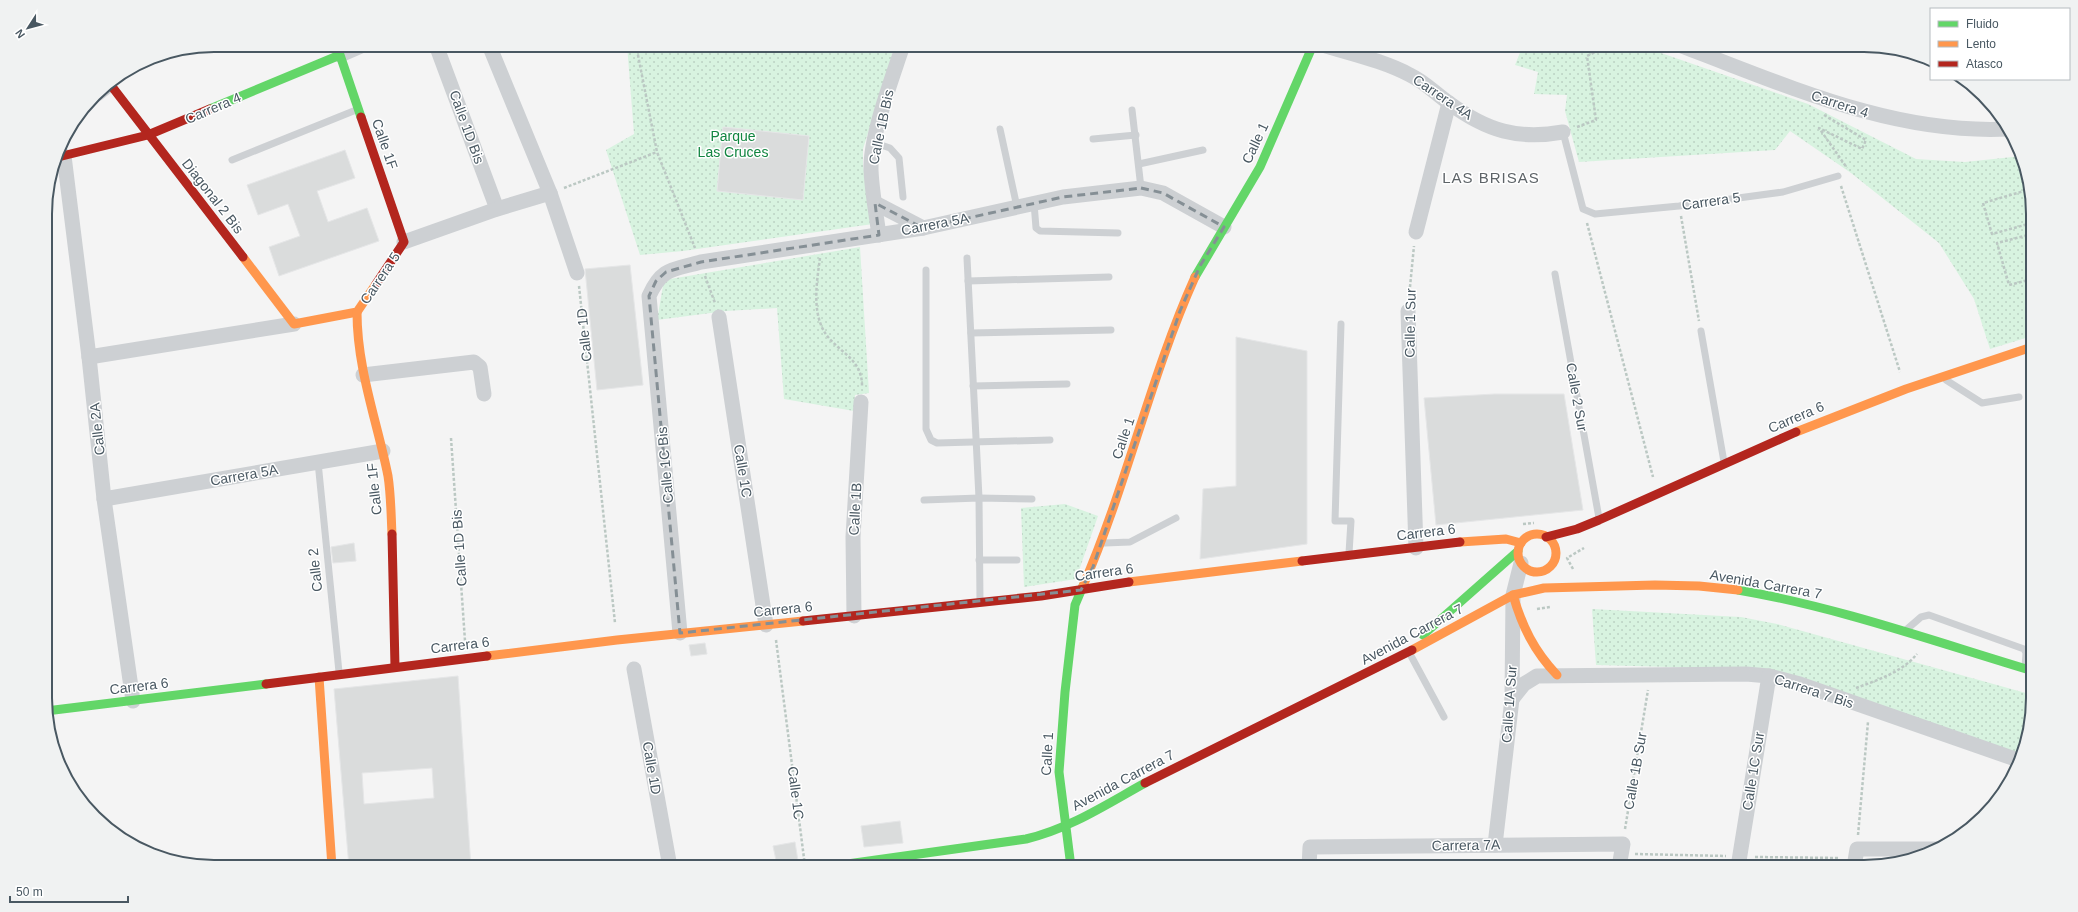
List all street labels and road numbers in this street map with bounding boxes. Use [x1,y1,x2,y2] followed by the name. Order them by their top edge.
[1410,71,1476,123] street label: Carrera 4A
[1809,87,1871,121] street label: Carrera 4
[446,88,488,166] street label: Calle 1D Bis
[865,88,897,166] street label: Calle 1B Bis
[183,89,244,127] street label: Carrera 4
[369,117,401,171] street label: Calle 1F
[1239,120,1272,166] street label: Calle 1
[179,156,247,236] street label: Diagonal 2 Bis
[1681,189,1742,213] street label: Carrera 5
[900,209,971,238] street label: Carrera 5A
[357,249,403,307] street label: Carrera 5
[1401,288,1419,358] street label: Calle 1 Sur
[573,307,595,363] street label: Calle 1D
[1563,362,1591,433] street label: Calle 2 Sur
[1766,398,1827,436] street label: Carrera 6
[86,401,108,456] street label: Calle 2A
[1108,415,1138,461] street label: Calle 1
[654,426,676,504] street label: Calle 1C Bis
[731,443,755,499] street label: Calle 1C
[209,461,280,489] street label: Carrera 5A
[363,462,385,516] street label: Calle 1F
[846,482,864,536] street label: Calle 1B
[448,509,470,587] street label: Calle 1D Bis
[1396,520,1457,544] street label: Carrera 6
[305,547,325,593] street label: Calle 2
[1074,560,1135,584] street label: Carrera 6
[1709,566,1823,602] street label: Avenida Carrera 7
[753,598,813,620] street label: Carrera 6
[1358,600,1466,668] street label: Avenida Carrera 7
[430,633,491,657] street label: Carrera 6
[1498,664,1520,743] street label: Calle 1A Sur
[1772,671,1856,711] street label: Carrera 7 Bis
[109,674,170,698] street label: Carrera 6
[1739,730,1767,811] street label: Calle 1C Sur
[1620,731,1650,811] street label: Calle 1B Sur
[1038,732,1056,776] street label: Calle 1
[639,740,665,796] street label: Calle 1D
[1069,746,1177,814] street label: Avenida Carrera 7
[785,765,807,821] street label: Calle 1C
[1432,836,1501,854] street label: Carrera 7A

